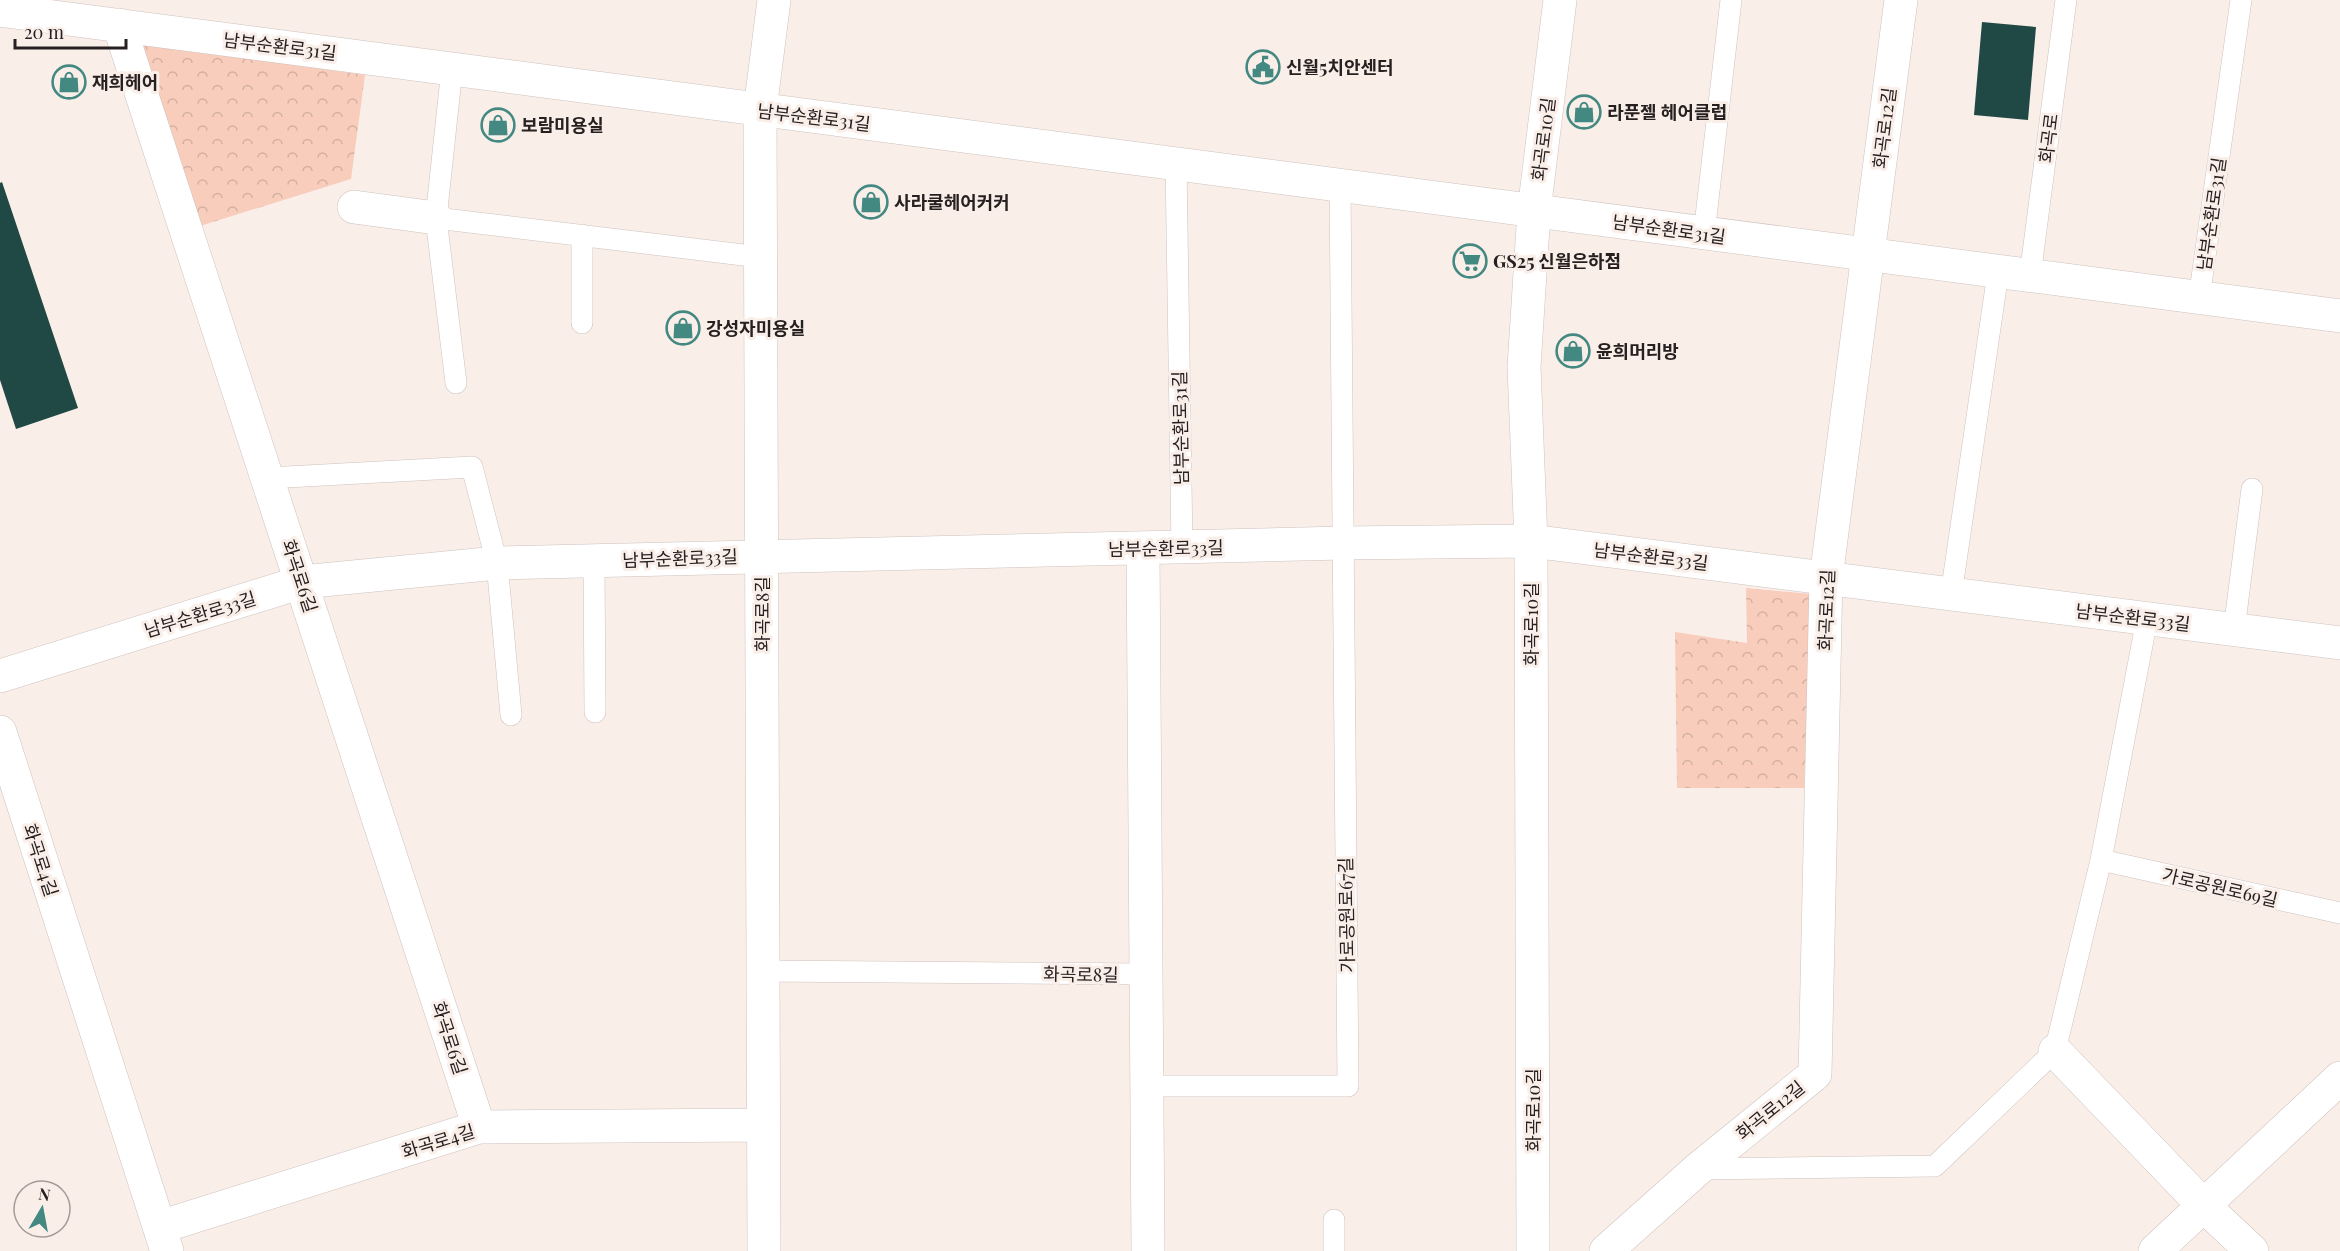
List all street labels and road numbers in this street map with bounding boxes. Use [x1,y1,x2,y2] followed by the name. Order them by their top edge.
[222,27,338,65] street label: 남부순환로31길
[1867,86,1901,170] street label: 화곡로12길
[1526,96,1560,182] street label: 화곡로10길
[756,98,872,136] street label: 남부순환로31길
[2033,112,2063,164] street label: 화곡로
[2191,156,2231,272] street label: 남부순환로31길
[1611,209,1727,249] street label: 남부순환로31길
[1167,371,1193,485] street label: 남부순환로31길
[1108,535,1224,561] street label: 남부순환로33길
[277,536,323,616] street label: 화곡로6길
[1592,537,1710,575] street label: 남부순환로33길
[622,544,738,572] street label: 남부순환로33길
[1813,569,1839,651] street label: 화곡로12길
[750,576,774,652] street label: 화곡로8길
[1519,582,1543,666] street label: 화곡로10길
[141,586,259,642] street label: 남부순환로33길
[2074,598,2192,636] street label: 남부순환로33길
[18,821,64,899] street label: 화곡로4길
[1333,857,1359,973] street label: 가로공원로67길
[2160,862,2280,912] street label: 가로공원로69길
[1043,961,1119,987] street label: 화곡로8길
[427,998,473,1078] street label: 화곡로6길
[1521,1068,1545,1152] street label: 화곡로10길
[1731,1075,1809,1145] street label: 화곡로12길
[399,1119,477,1163] street label: 화곡로4길

